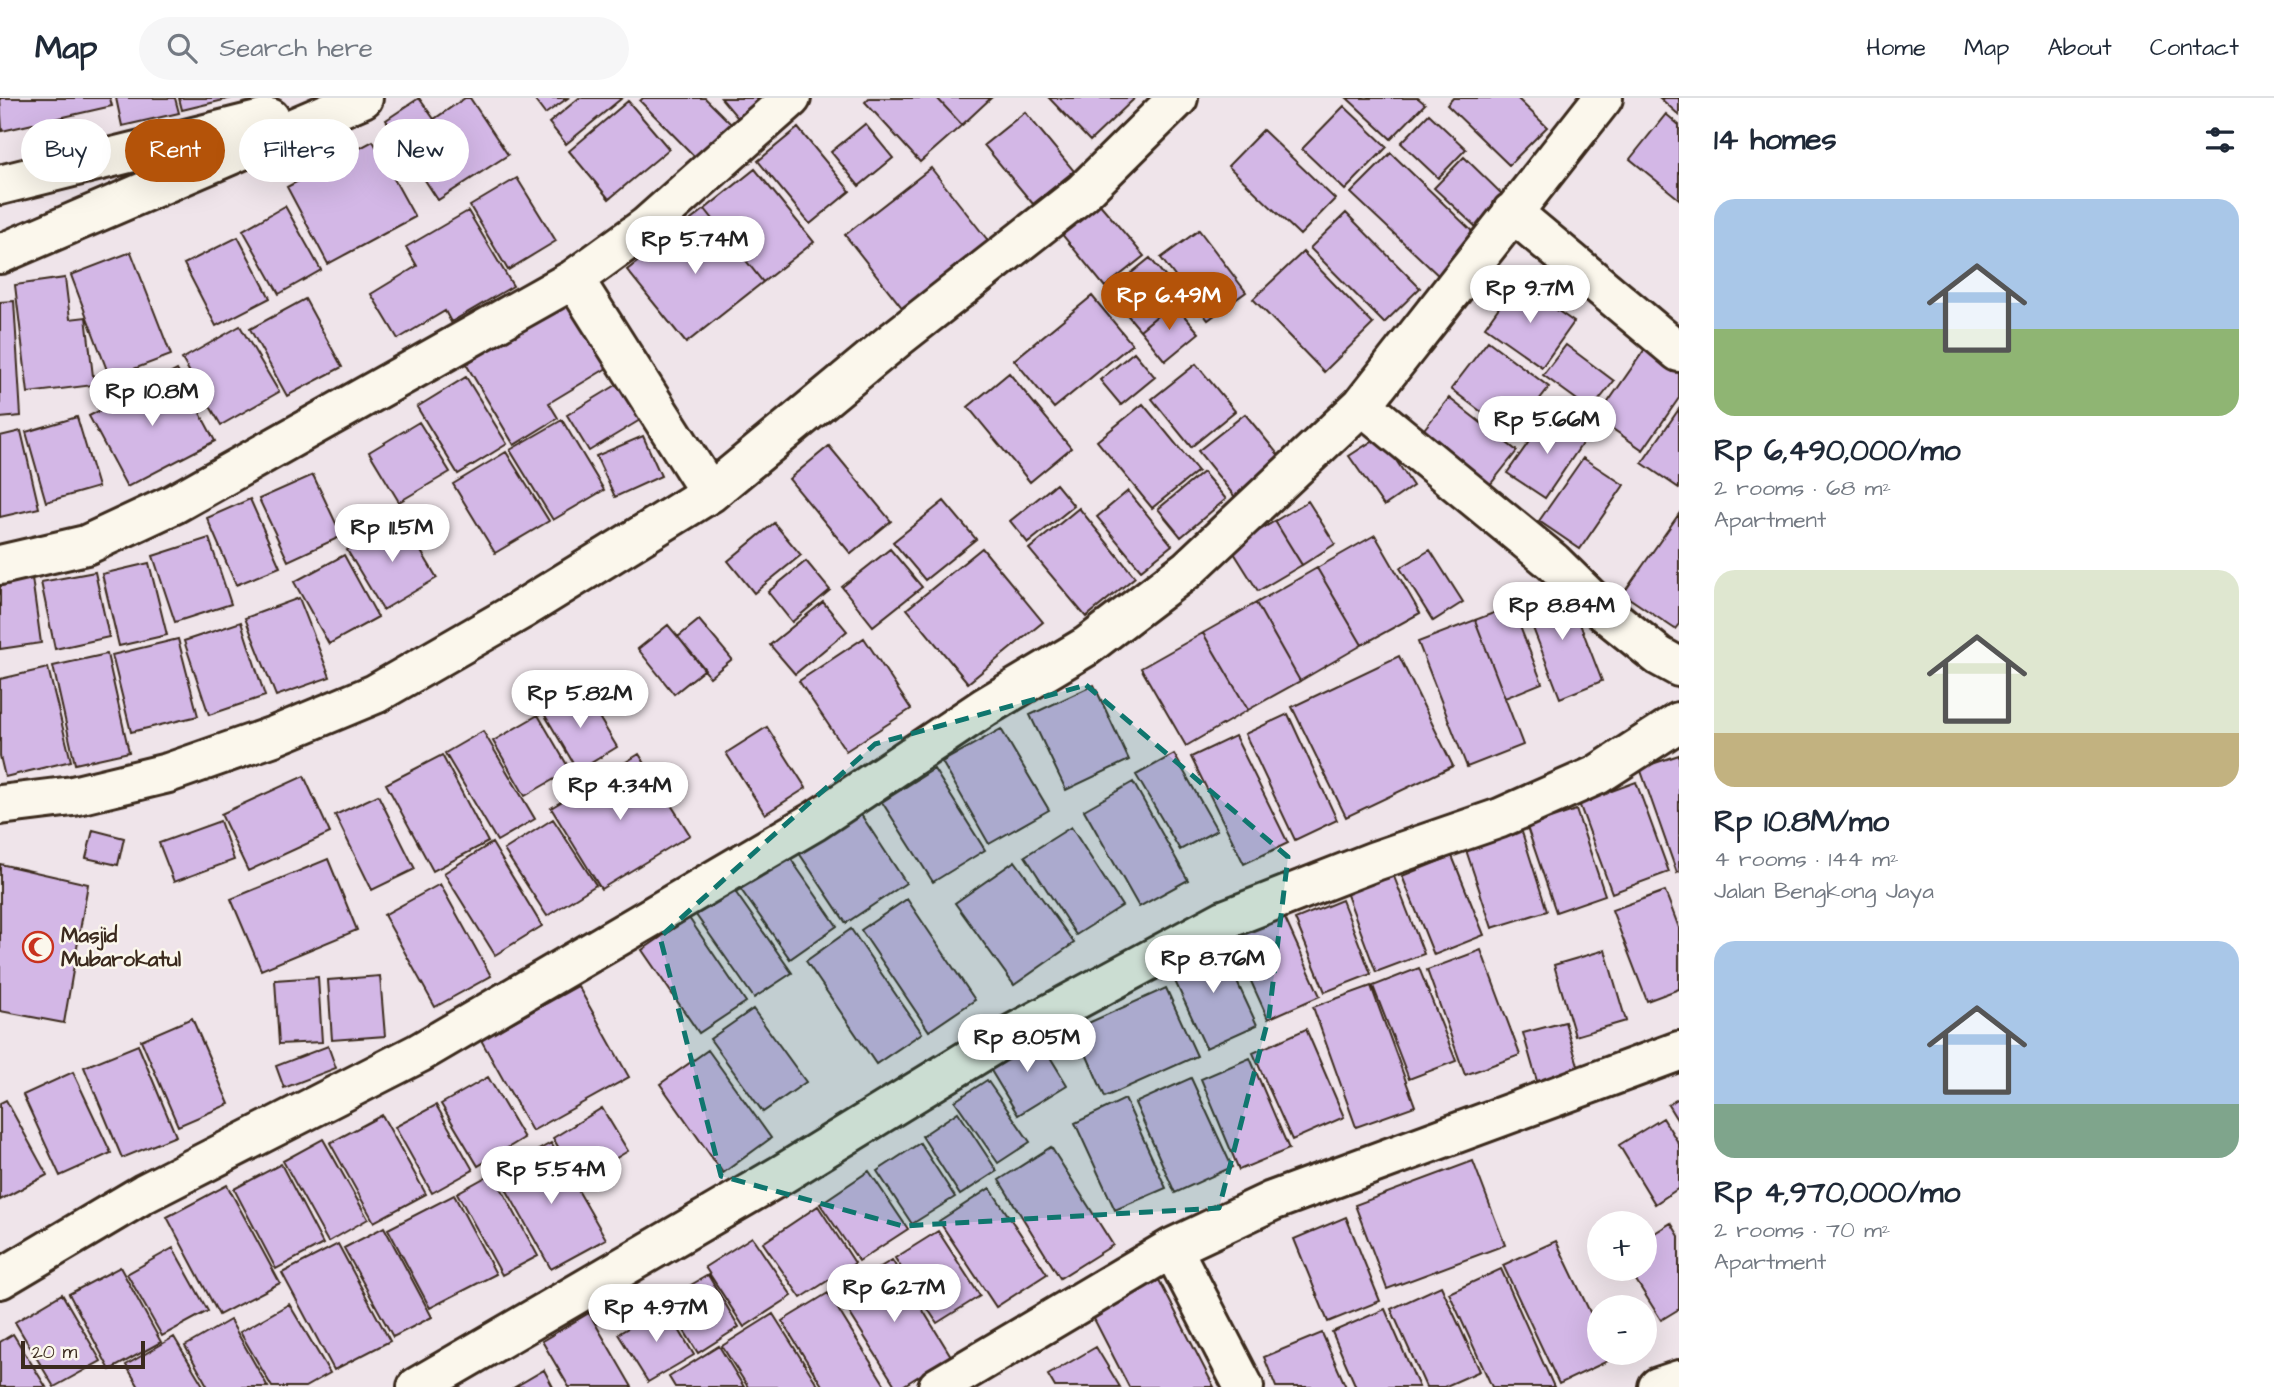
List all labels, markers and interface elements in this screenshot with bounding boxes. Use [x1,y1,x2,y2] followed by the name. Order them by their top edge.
[139,17,629,80] search box
[35,25,97,71] text: Map
[163,29,201,67] icon: search
[219,30,373,66] text: Search here
[1866,31,1926,65] text: Home
[1964,31,2009,65] text: Map
[2047,31,2112,65] text: About
[2150,31,2239,65] text: Contact
[21,119,111,182] chip: Buy
[125,119,225,182] chip: Rent
[239,119,359,182] chip: Filters
[373,119,469,182] chip: New
[1714,119,1837,161] text: 14 homes
[2201,121,2239,159] icon: filters
[623,216,767,276] pin: Rp 5.74M
[642,223,748,255] text: Rp 5.74M
[1914,245,2040,371] icon: home
[1465,266,1595,325] pin: Rp 9.7M
[1097,272,1241,332] pin: Rp 6.49M
[1486,272,1574,304] text: Rp 9.7M
[1117,279,1221,311] text: Rp 6.49M
[80,368,224,428] pin: Rp 10.8M
[105,375,199,407] text: Rp 10.8M
[1475,396,1619,456] pin: Rp 5.66M
[1494,403,1600,435] text: Rp 5.66M
[1714,430,1961,472] text: Rp 6,490,000/mo
[1714,472,1891,504] text: 2 rooms · 68 m²
[320,504,464,564] pin: Rp 11.5M
[1714,504,1826,536] text: Apartment
[351,511,433,543] text: Rp 11.5M
[1490,582,1634,642] pin: Rp 8.84M
[1509,589,1615,621] text: Rp 8.84M
[1914,616,2040,742] icon: home
[508,670,652,730] pin: Rp 5.82M
[527,677,633,709] text: Rp 5.82M
[548,762,692,822] pin: Rp 4.34M
[568,769,672,801] text: Rp 4.34M
[1714,801,1889,843] text: Rp 10.8M/mo
[1714,843,1899,875] text: 4 rooms · 144 m²
[1714,875,1934,907] text: Jalan Bengkong Jaya
[61,921,182,974] place label: Masjid Mubarokatul
[21,930,55,964] mosque icon: Masjid Mubarokatul
[1141,936,1285,995] pin: Rp 8.76M
[1161,942,1265,974] text: Rp 8.76M
[1914,987,2040,1113] icon: home
[955,1014,1099,1074] pin: Rp 8.05M
[974,1021,1080,1053] text: Rp 8.05M
[479,1146,623,1206] pin: Rp 5.54M
[497,1153,605,1185] text: Rp 5.54M
[1714,1172,1960,1214] text: Rp 4,970,000/mo
[1587,1211,1657,1365] map controls
[1587,1211,1657,1281] button: +
[1714,1214,1890,1246] text: 2 rooms · 70 m²
[1714,1246,1826,1278] text: Apartment
[822,1264,966,1324] pin: Rp 6.27M
[843,1271,945,1303] text: Rp 6.27M
[584,1284,728,1344] pin: Rp 4.97M
[604,1291,708,1323] text: Rp 4.97M
[1587,1295,1657,1365] button: −
[21,1338,145,1370] scale bar
[32,1339,77,1366] text: 20 m

